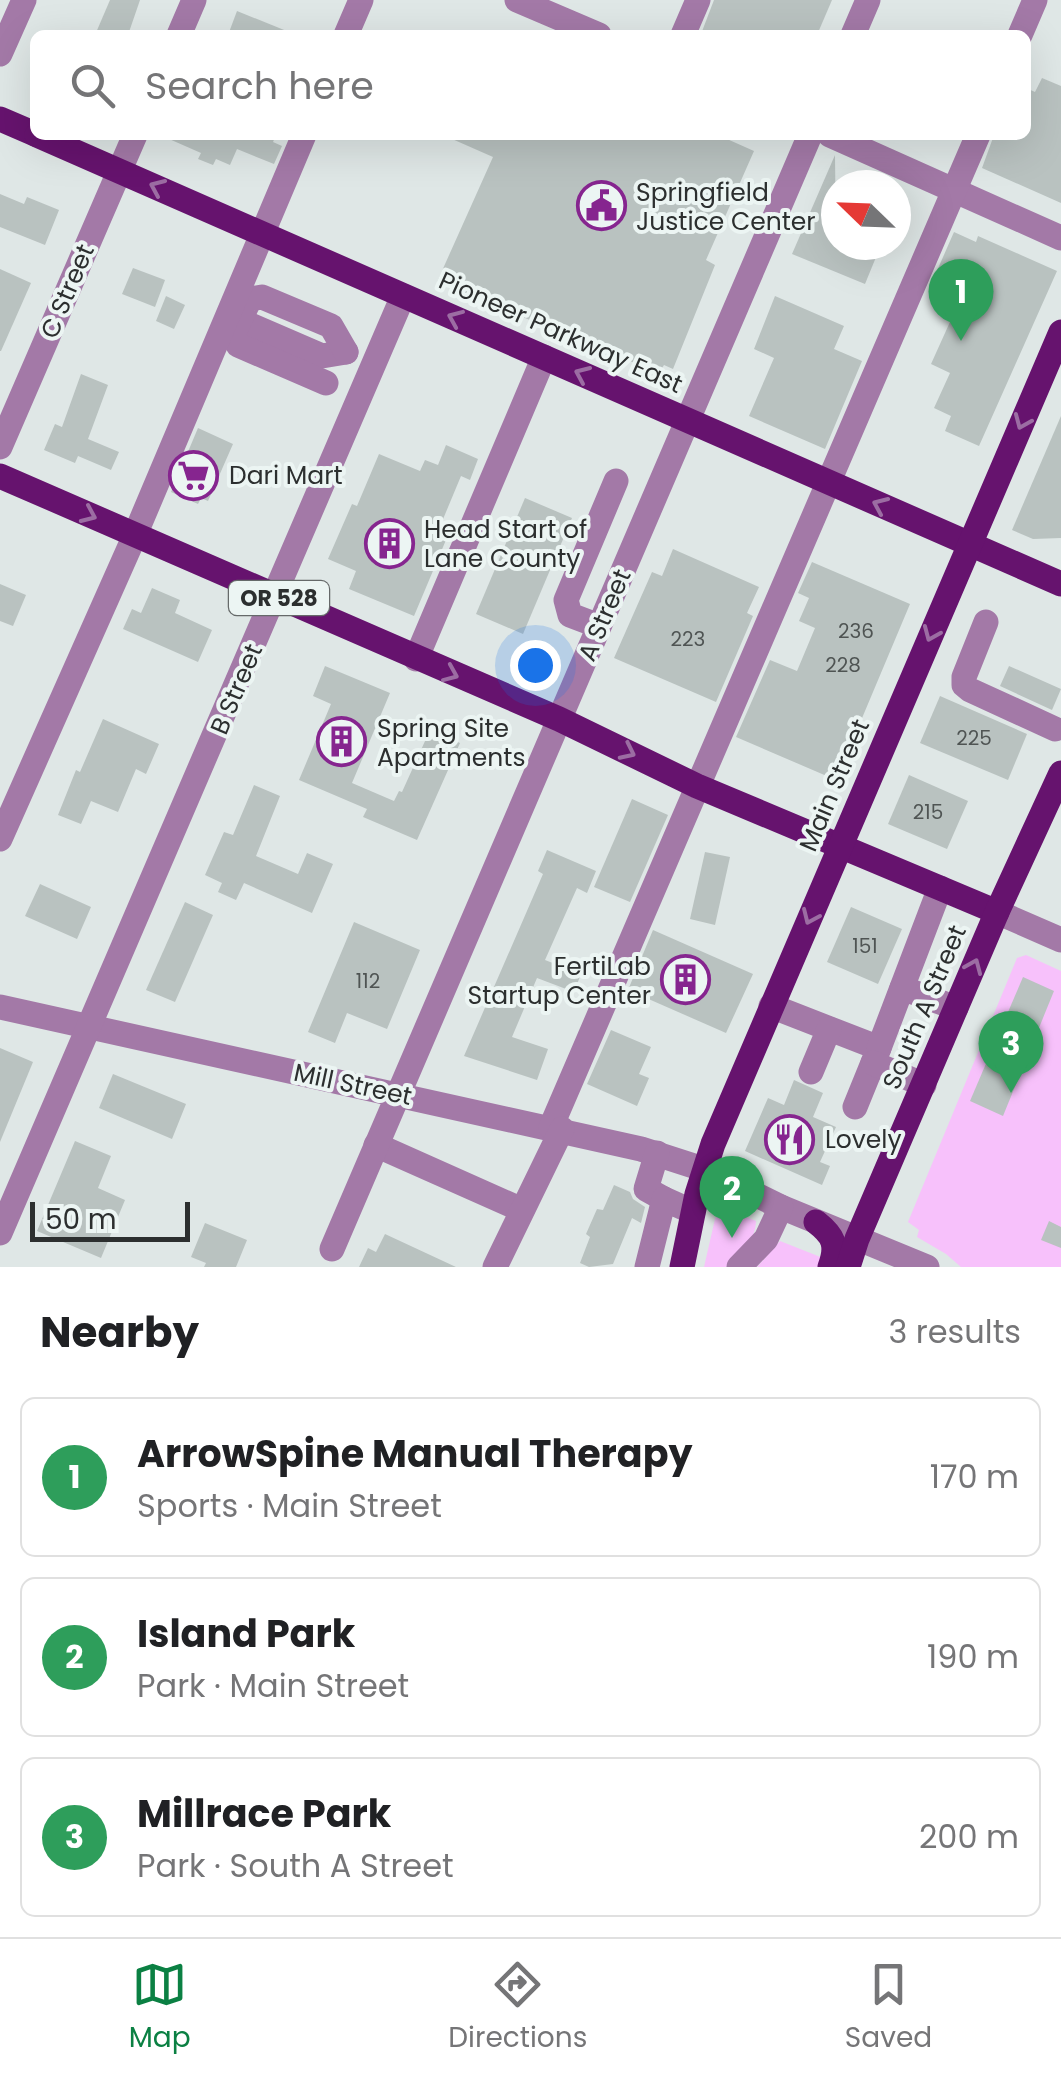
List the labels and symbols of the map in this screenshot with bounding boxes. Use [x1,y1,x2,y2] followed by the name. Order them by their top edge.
[821,170,911,260] north arrow
[636,175,816,239] place label: Springfield Justice Center
[149,179,167,199] one-way arrow
[575,180,627,232] public building icon: Springfield Justice Center
[32,239,103,344] street label: C Street
[928,258,994,341] pin: 1
[433,263,688,402] street label: Pioneer Parkway East
[447,310,465,330] one-way arrow
[574,366,592,386] one-way arrow
[1014,412,1034,430] one-way arrow
[168,449,220,501] supermarket icon: Dari Mart
[229,458,343,493] place label: Dari Mart
[872,497,890,517] one-way arrow
[79,503,97,523] one-way arrow
[424,512,587,576] place label: Head Start of Lane County
[363,517,415,569] building icon: Head Start of Lane County
[569,564,639,667] street label: A Street
[229,581,329,615] road number: OR 528
[838,617,874,645] house number: 236
[923,624,943,642] one-way arrow
[671,625,705,653] house number: 223
[202,639,271,740] street label: B Street
[510,640,561,691] your location
[825,651,861,679] house number: 228
[441,662,459,682] one-way arrow
[377,711,525,775] place label: Spring Site Apartments
[791,714,878,857] street label: Main Street
[316,716,368,768] building icon: Spring Site Apartments
[956,724,992,752] house number: 225
[618,740,636,760] one-way arrow
[913,798,943,826] house number: 215
[802,907,822,925] one-way arrow
[874,920,975,1095] street label: South A Street
[852,932,878,960] house number: 151
[468,949,651,1013] place label: FertiLab Startup Center
[660,954,712,1006] building icon: FertiLab Startup Center
[962,958,982,976] one-way arrow
[356,967,380,995] house number: 112
[978,1010,1044,1093] pin: 3
[291,1055,415,1114] street label: Mill Street
[764,1113,816,1165] restaurant icon: Lovely
[825,1122,902,1157] place label: Lovely
[700,1156,764,1238] pin: 2
[30,1197,190,1242] scale bar

